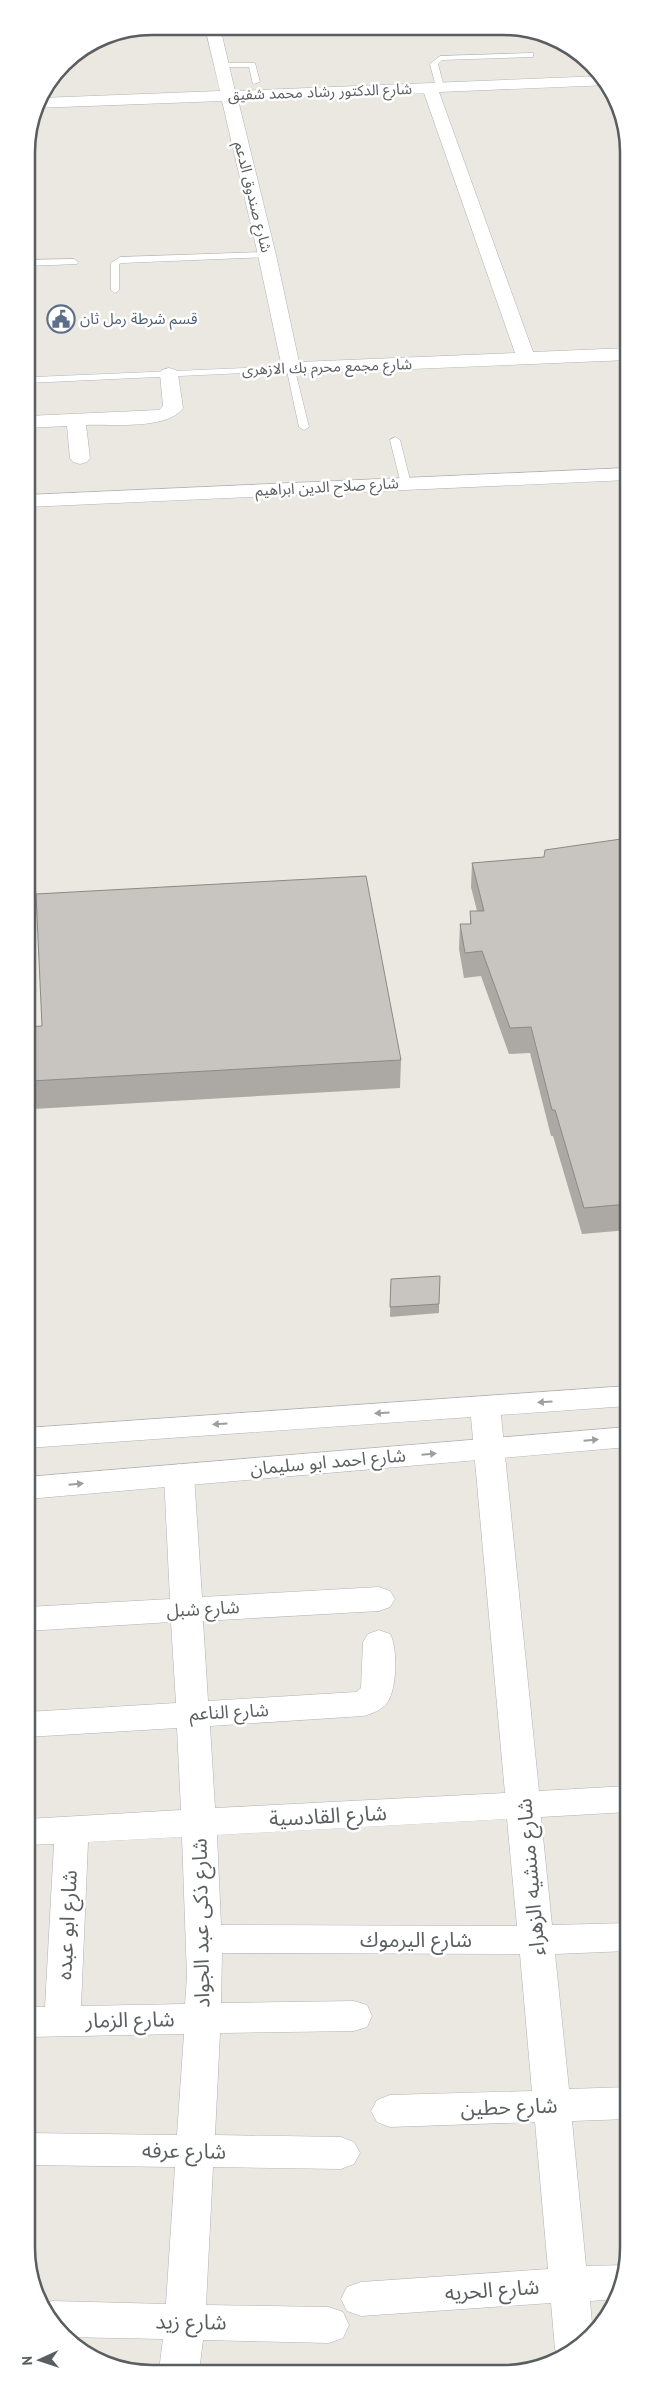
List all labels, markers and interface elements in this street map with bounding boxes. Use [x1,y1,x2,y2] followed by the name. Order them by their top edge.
[228,79,413,107] street label: شارع الدكتور رشاد محمد شفيق
[228,139,277,255] street label: شارع صندوق الدعم
[46,304,76,334] public building icon: قسم شرطة رمل ثان
[80,309,198,330] place label: قسم شرطة رمل ثان
[242,354,413,382] street label: شارع مجمع محرم بك الازهرى
[255,473,400,503] street label: شارع صلاح الدين ابراهيم
[536,1398,552,1406] one-way arrow
[374,1409,390,1417] one-way arrow
[212,1421,228,1429] one-way arrow
[584,1436,600,1444] one-way arrow
[249,1443,407,1483] street label: شارع احمد ابو سليمان
[422,1450,438,1458] one-way arrow
[68,1479,84,1487] one-way arrow
[166,1595,240,1625] street label: شارع شبل
[189,1698,269,1728] street label: شارع الناعم
[510,1797,553,1957] street label: شارع منشيه الزهراء
[268,1799,388,1834] street label: شارع القادسية
[186,1838,217,2008] street label: شارع ذكى عبد الجواد
[50,1869,85,1981] street label: شارع ابو عبده
[360,1926,472,1955] street label: شارع اليرموك
[84,2005,175,2036] street label: شارع الزمار
[460,2091,558,2124] street label: شارع حطين
[142,2136,226,2167] street label: شارع عرفه
[444,2273,540,2308] street label: شارع الحريه
[155,2307,227,2338] street label: شارع زيد
[15,2335,65,2385] north arrow
[18,2356,36,2366] text: N

